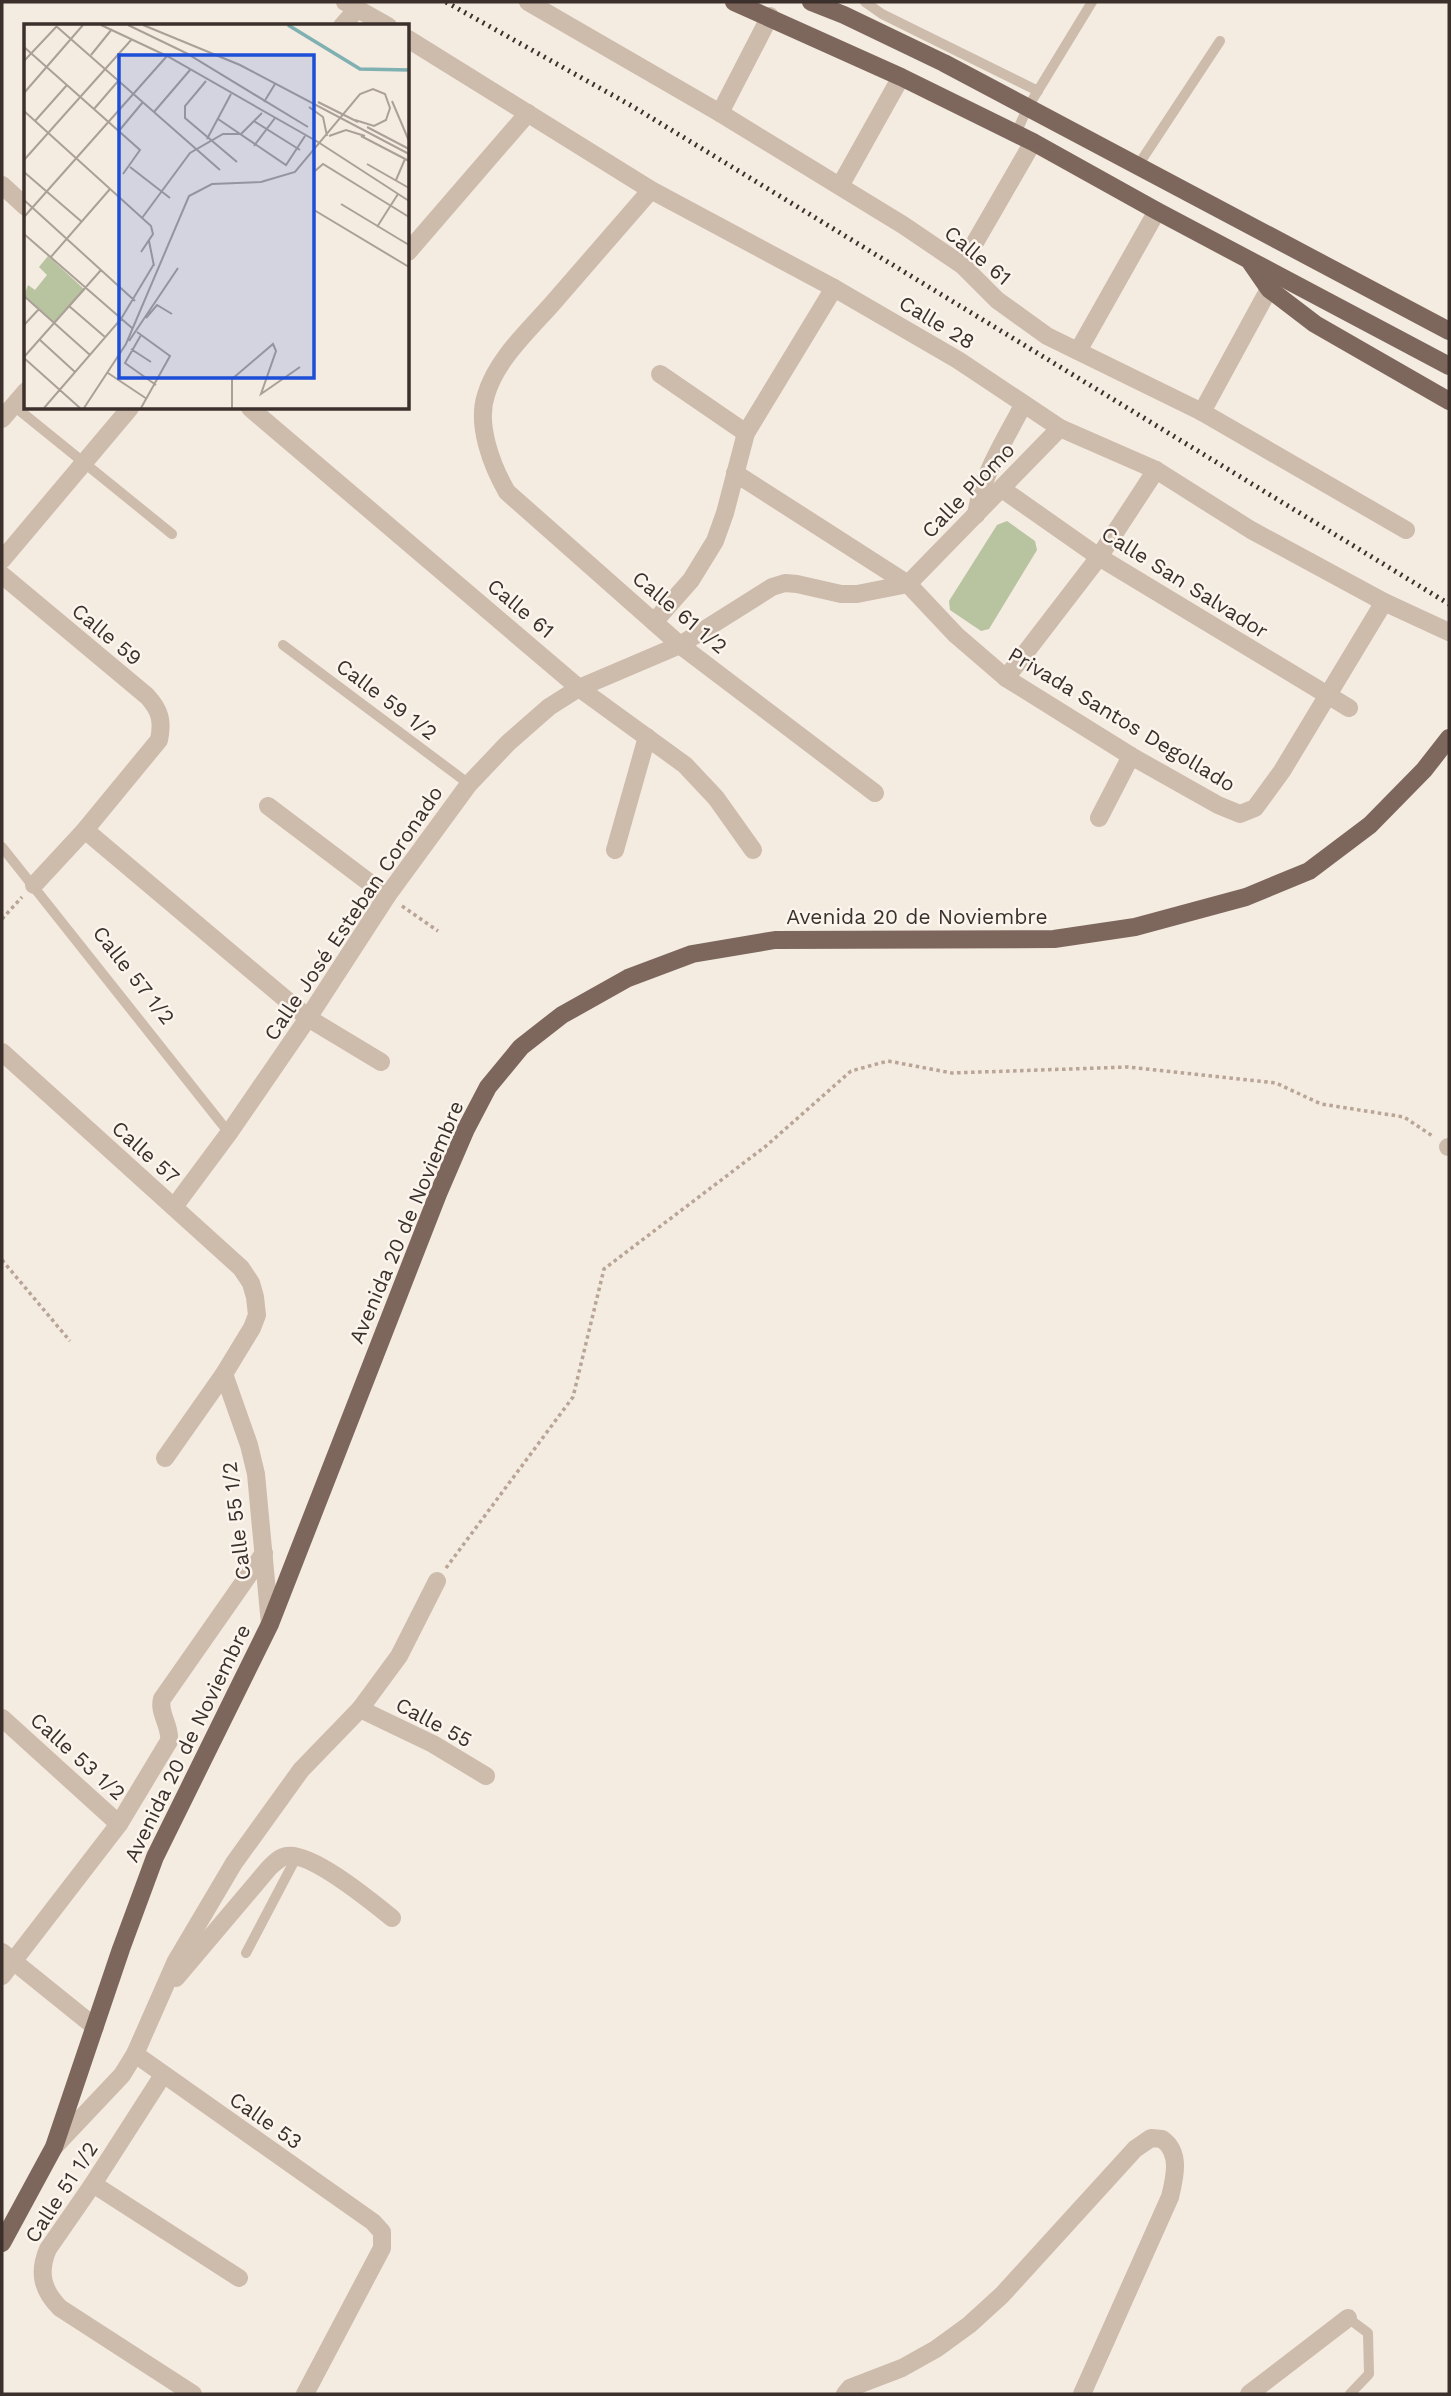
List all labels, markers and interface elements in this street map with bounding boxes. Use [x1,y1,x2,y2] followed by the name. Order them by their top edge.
[24,24,410,410] inset map
[940,220,1016,290] street label: Calle 61
[895,290,979,354] street label: Calle 28
[916,437,1020,543] street label: Calle Plomo
[1097,521,1273,644] street label: Calle San Salvador
[628,565,732,659] street label: Calle 61 1/2
[483,573,559,643] street label: Calle 61
[67,598,147,670] street label: Calle 59
[1004,641,1240,797] street label: Privada Santos Degollado
[332,653,442,745] street label: Calle 59 1/2
[258,781,448,1045] street label: Calle José Esteban Coronado
[786,904,1048,929] street label: Avenida 20 de Noviembre
[88,921,180,1029] street label: Calle 57 1/2
[343,1097,469,1347] street label: Avenida 20 de Noviembre
[107,1115,185,1189] street label: Calle 57
[216,1460,256,1582] street label: Calle 55 1/2
[118,1620,256,1866] street label: Avenida 20 de Noviembre
[392,1692,476,1752] street label: Calle 55
[25,1707,131,1805] street label: Calle 53 1/2
[225,2086,307,2154] street label: Calle 53
[19,2137,103,2247] street label: Calle 51 1/2

